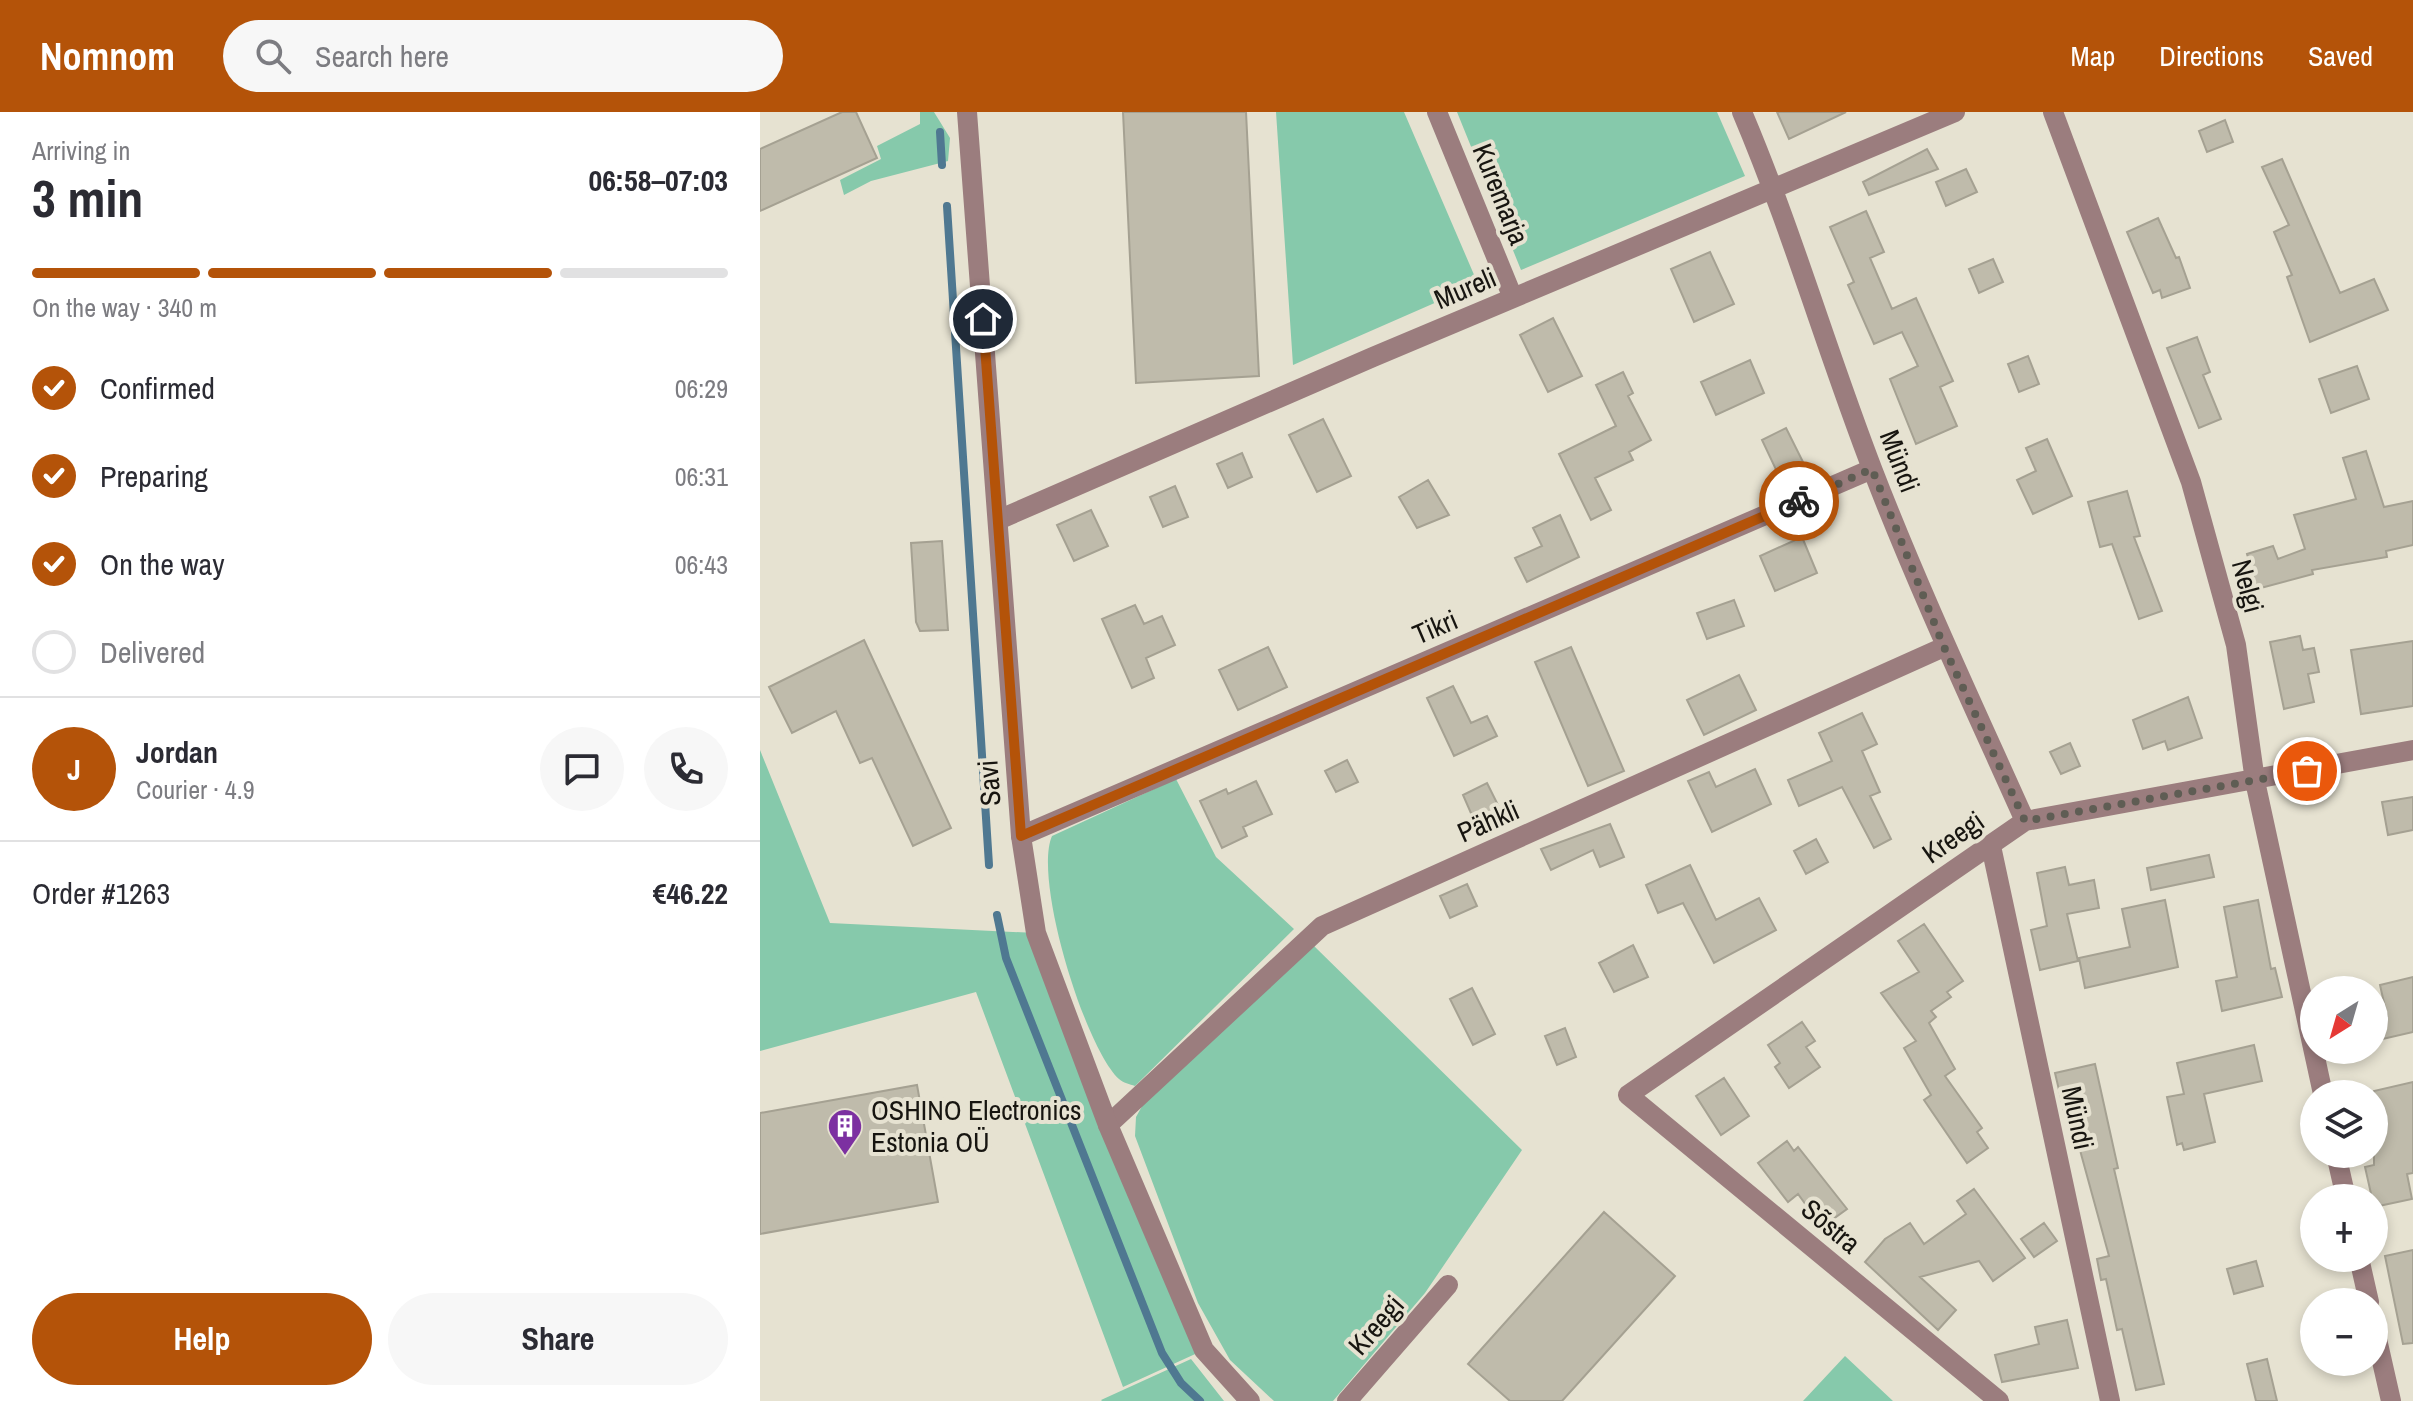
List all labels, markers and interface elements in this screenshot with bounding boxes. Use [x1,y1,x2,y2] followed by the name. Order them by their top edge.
[223,20,783,92] search box
[40,31,175,82] text: Nomnom
[251,34,295,78] icon: search
[315,36,449,76] text: Search here
[2071,37,2115,75] text: Map
[2159,37,2264,75] text: Directions
[2308,37,2373,75] text: Saved
[32,133,130,168] text: Arriving in
[1464,138,1539,250] street label: Kuremarja
[589,160,728,200] text: 06:58–07:03
[32,163,143,233] text: 3 min
[1428,258,1502,318] street label: Mureli
[949,285,1017,353] pin
[32,290,217,325] text: On the way · 340 m
[961,297,1005,341] icon: home
[32,366,76,410] icon: check
[100,368,215,408] text: Confirmed
[675,371,728,406] text: 06:29
[1871,424,1929,498] street label: Mündi
[32,454,76,498] icon: check
[100,456,208,496] text: Preparing
[675,459,728,494] text: 06:31
[1759,461,1839,541] courier
[1777,479,1821,523] icon: bike
[32,542,76,586] icon: check
[100,544,224,584] text: On the way
[675,547,728,582] text: 06:43
[2223,555,2273,617] street label: Nelgi
[1407,601,1463,653] street label: Tikri
[100,632,205,672] text: Delivered
[540,727,624,811] button: chat
[644,727,728,811] button: phone
[136,732,218,772] text: Jordan
[2273,737,2341,805] pin
[67,749,81,789] text: J
[2285,749,2329,793] icon: bag
[968,759,1010,807] street label: Savi
[136,772,255,807] text: Courier · 4.9
[1451,791,1525,851] street label: Pähkli
[1914,802,1992,872] street label: Kreegi
[32,873,170,913] text: Order #1263
[653,873,728,913] text: €46.22
[2300,976,2388,1064] north arrow
[2300,976,2388,1376] map controls
[2300,1080,2388,1168] button: layers
[2053,1083,2103,1153] street label: Mündi
[871,1091,1082,1161] place label: OSHINO Electronics Estonia OÜ
[826,1107,864,1157] building icon: OSHINO Electronics Estonia OÜ
[2300,1184,2388,1272] button: +
[1793,1190,1869,1262] street label: Sõstra
[1339,1287,1413,1363] street label: Kreegi
[2300,1288,2388,1376] button: −
[32,1293,372,1385] button: Help
[388,1293,728,1385] button: Share

